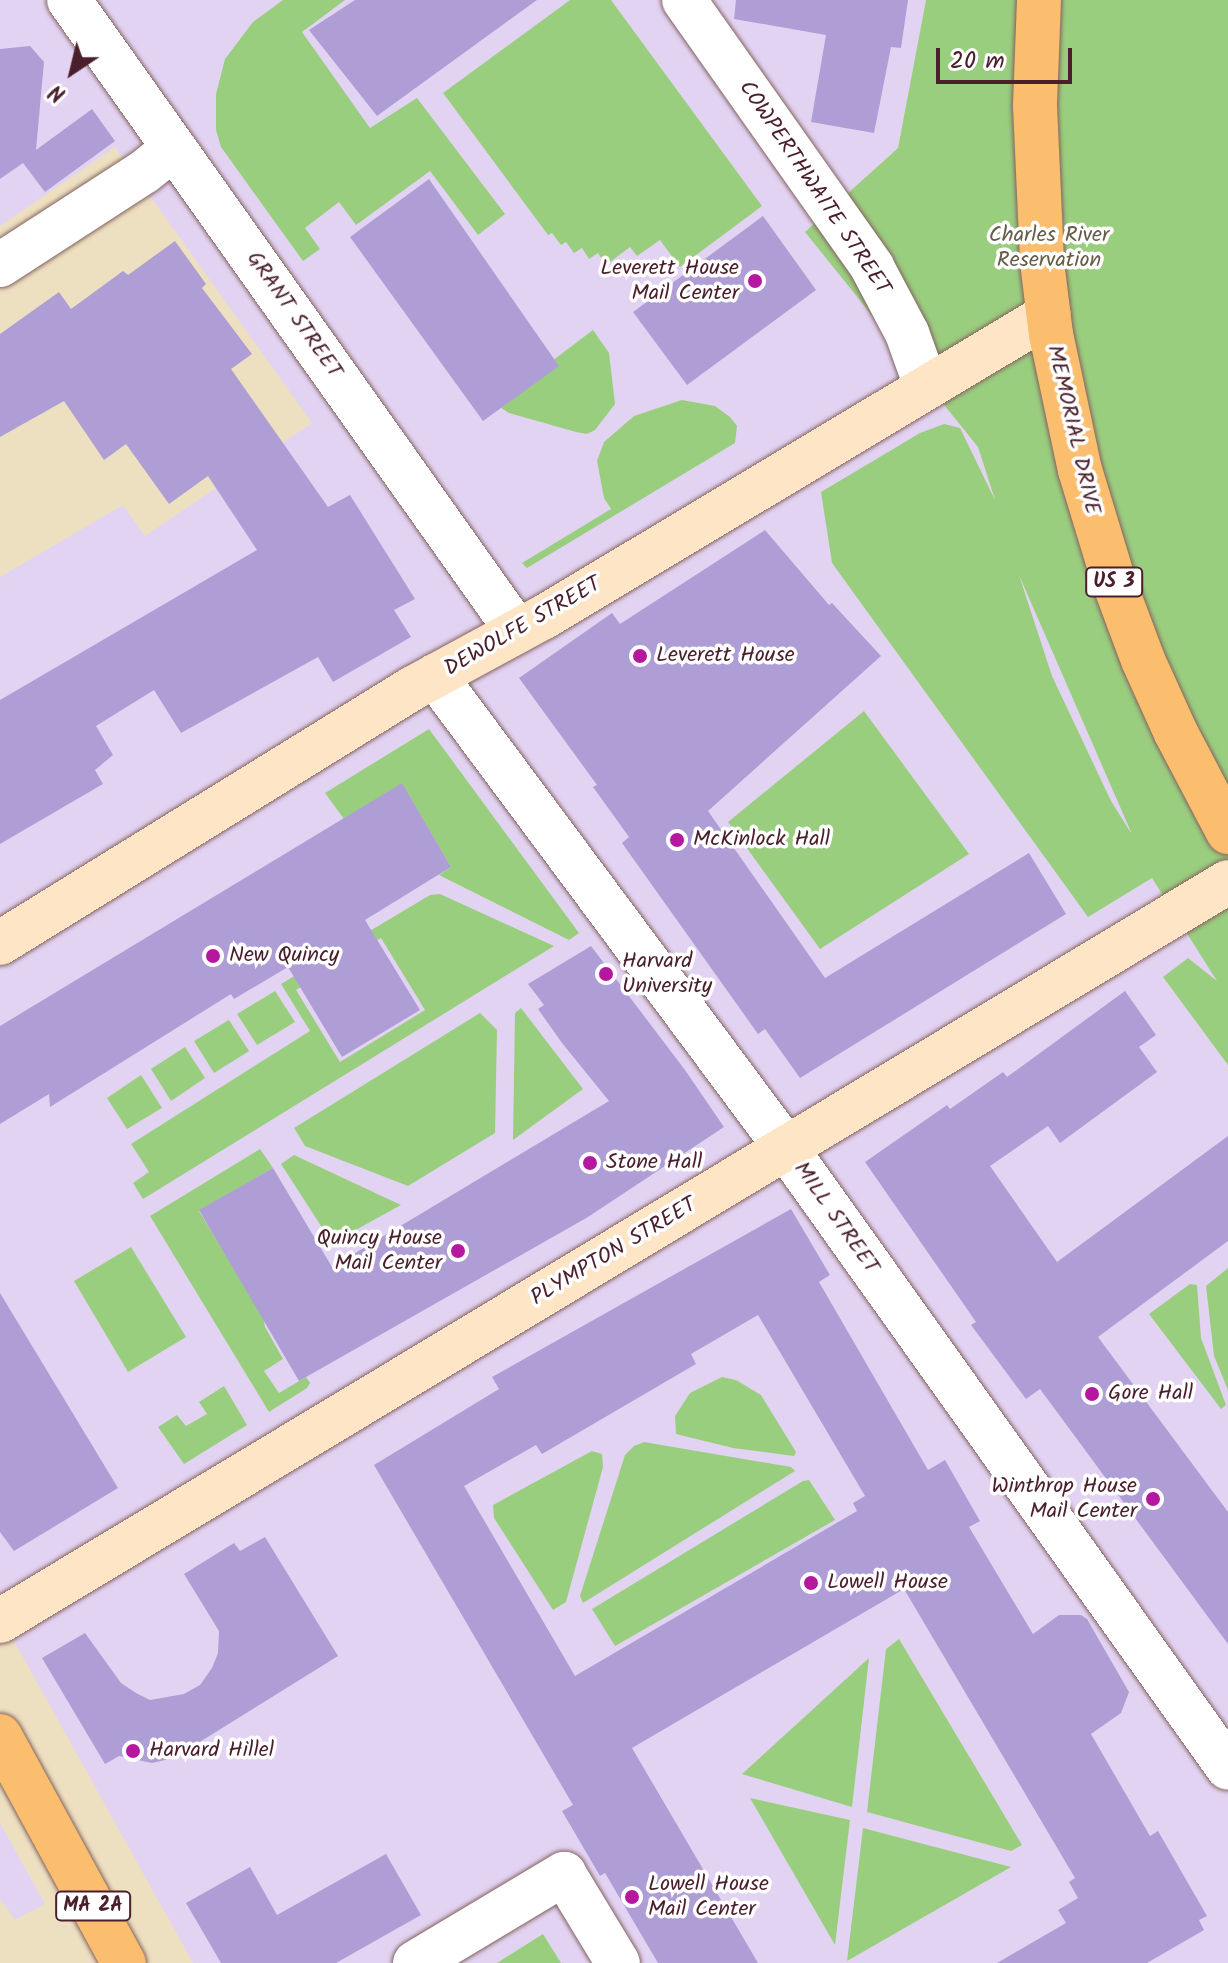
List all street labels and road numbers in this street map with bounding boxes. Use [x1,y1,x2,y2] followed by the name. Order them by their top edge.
[732,76,896,300] street label: COWPERTHWAITE STREET
[240,246,348,384] street label: GRANT STREET
[1041,343,1105,517] street label: MEMORIAL DRIVE
[1084,566,1144,598] road number: US 3
[440,571,606,683] street label: DEWOLFE STREET
[788,1157,884,1279] street label: MILL STREET
[526,1192,702,1312] street label: PLYMPTON STREET
[55,1890,131,1922] road number: MA 2A

